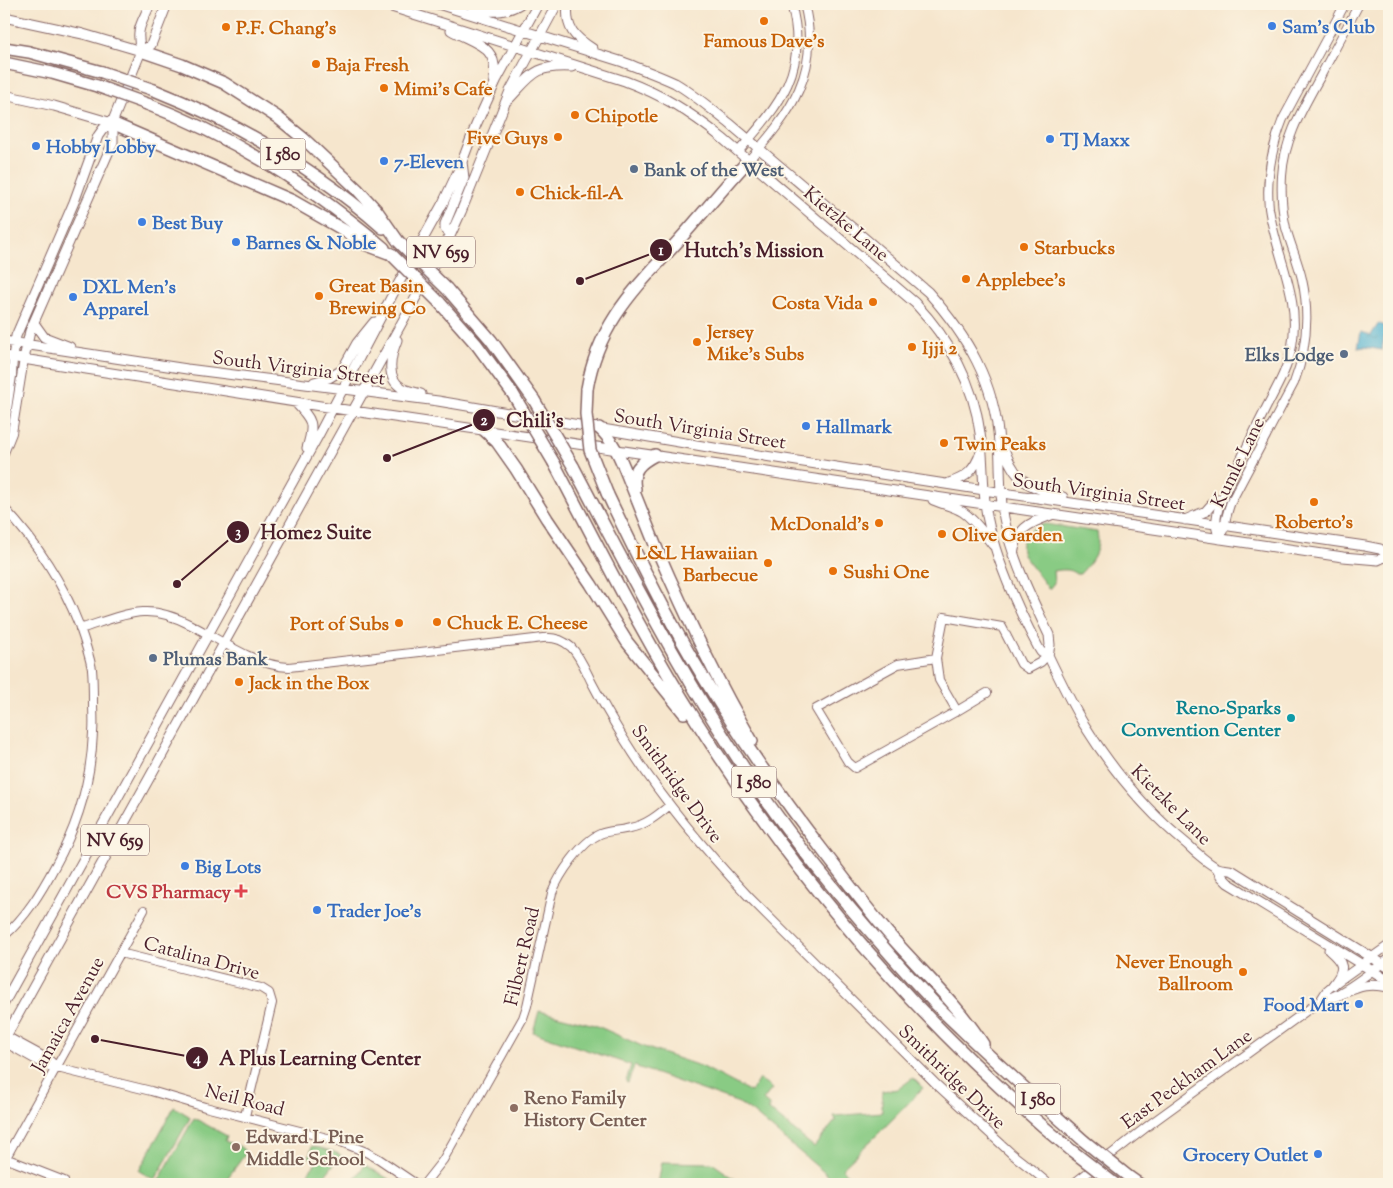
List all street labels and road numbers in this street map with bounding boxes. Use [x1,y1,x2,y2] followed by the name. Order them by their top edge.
[260,138,306,170] road number: I 580
[797,181,894,269] street label: Kietzke Lane
[407,236,475,268] road number: NV 659
[211,345,387,394] street label: South Virginia Street
[611,404,788,458] street label: South Virginia Street
[1206,413,1273,513] street label: Kumle Lane
[1011,468,1187,519] street label: South Virginia Street
[624,720,728,849] street label: Smithridge Drive
[1124,759,1217,852] street label: Kietzke Lane
[732,766,776,798] road number: I 580
[81,824,149,856] road number: NV 659
[499,904,548,1009] street label: Filbert Road
[140,931,263,988] street label: Catalina Drive
[26,952,112,1079] street label: Jamaica Avenue
[891,1019,1011,1136] street label: Smithridge Drive
[1117,1023,1258,1137] street label: East Peckham Lane
[202,1079,287,1124] street label: Neil Road
[1016,1084,1060,1114] road number: I 580

